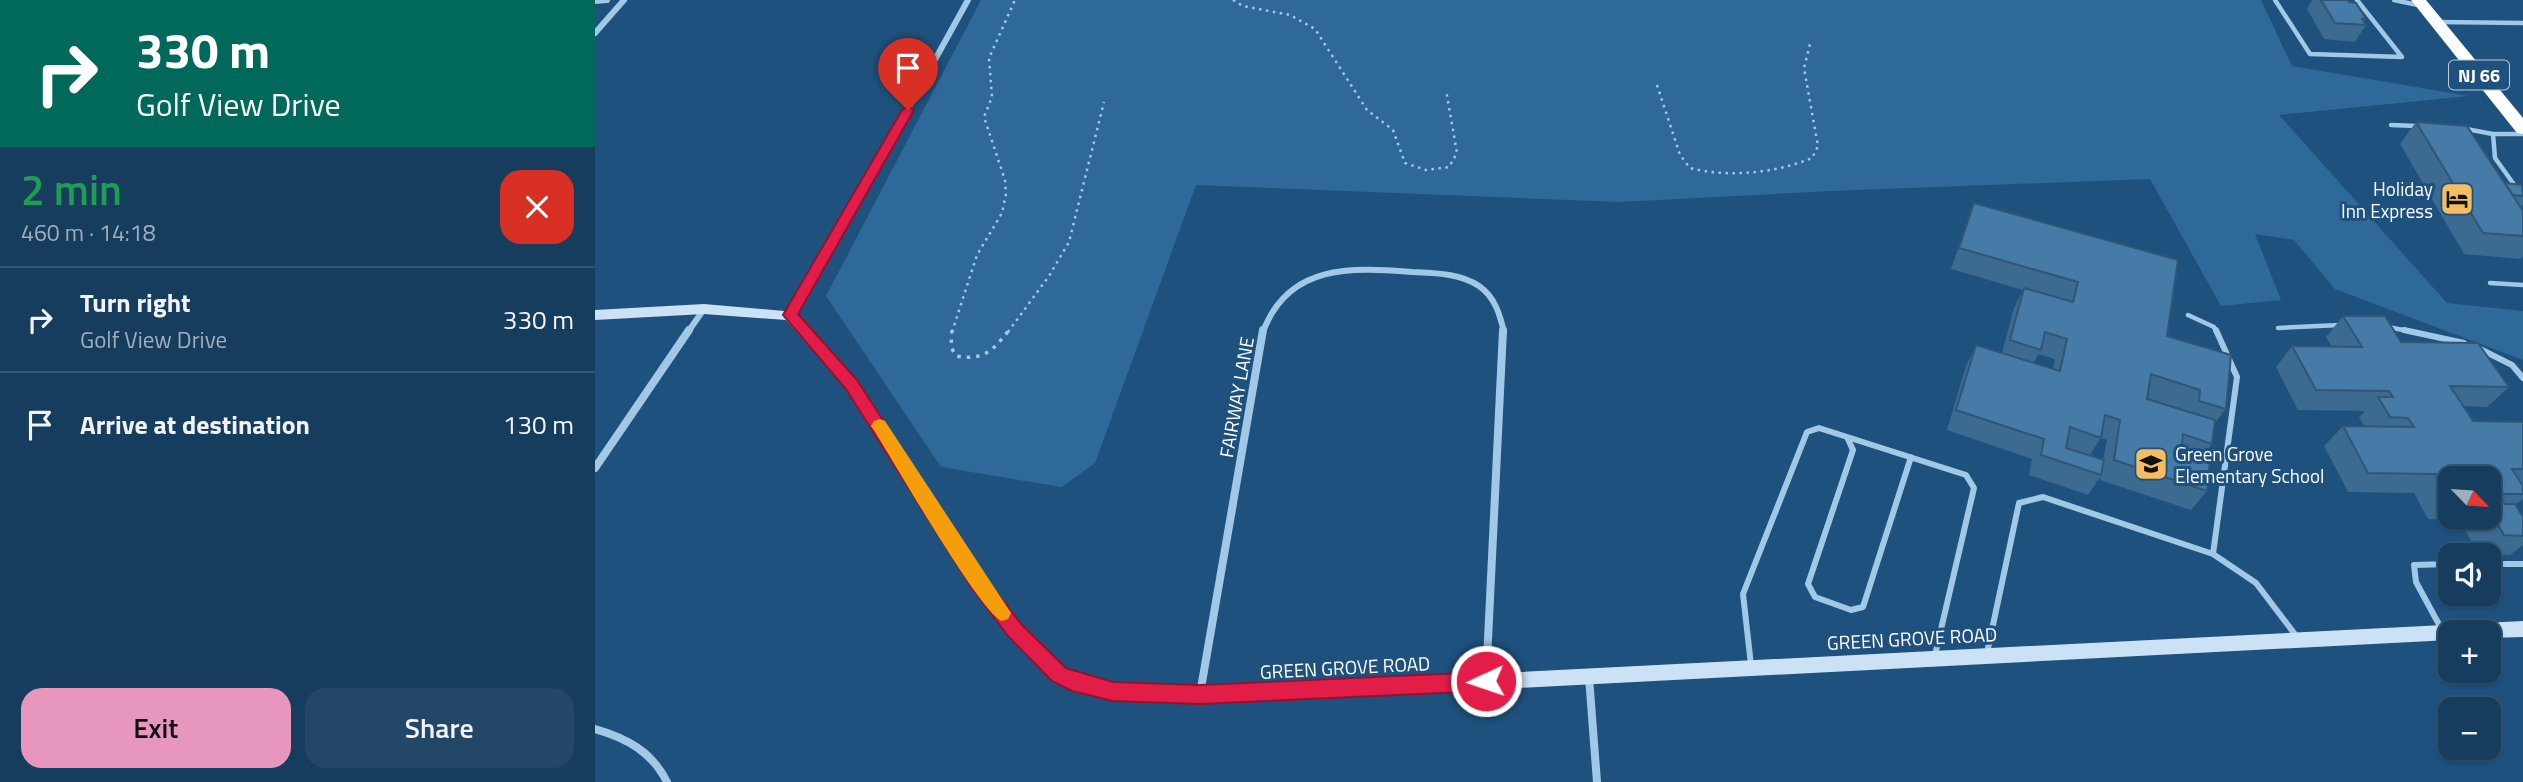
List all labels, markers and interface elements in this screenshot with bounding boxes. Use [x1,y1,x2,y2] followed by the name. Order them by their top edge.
[136,12,270,87] text: 330 m
[21,28,112,119] icon: right
[878,38,938,110] pin
[889,49,927,87] icon: arrive
[2449,60,2509,90] road number: NJ 66
[136,80,341,128] text: Golf View Drive
[21,157,122,221] text: 2 min
[500,170,574,244] button: close
[2341,174,2433,225] place label: Holiday Inn Express
[2438,180,2476,218] hotel icon: Holiday Inn Express
[21,215,156,250] text: 460 m · 14:18
[80,283,191,322] text: Turn right
[503,300,574,339] text: 330 m
[21,301,59,339] icon: right
[80,322,227,357] text: Golf View Drive
[1211,334,1261,460] street label: FAIRWAY LANE
[80,405,310,444] text: Arrive at destination
[503,405,574,444] text: 130 m
[21,406,59,444] icon: arrive
[2175,439,2324,490] place label: Green Grove Elementary School
[2132,445,2170,483] school or university icon: Green Grove Elementary School
[2438,466,2501,528] north arrow
[2438,466,2501,760] map controls
[2438,543,2501,606] button: sound
[1826,619,1998,657] street label: GREEN GROVE ROAD
[2438,620,2501,683] button: +
[1449,644,1523,718] position arrow
[1259,648,1431,686] street label: GREEN GROVE ROAD
[21,688,291,768] button: Exit
[305,688,574,768] button: Share
[2438,697,2501,760] button: −

